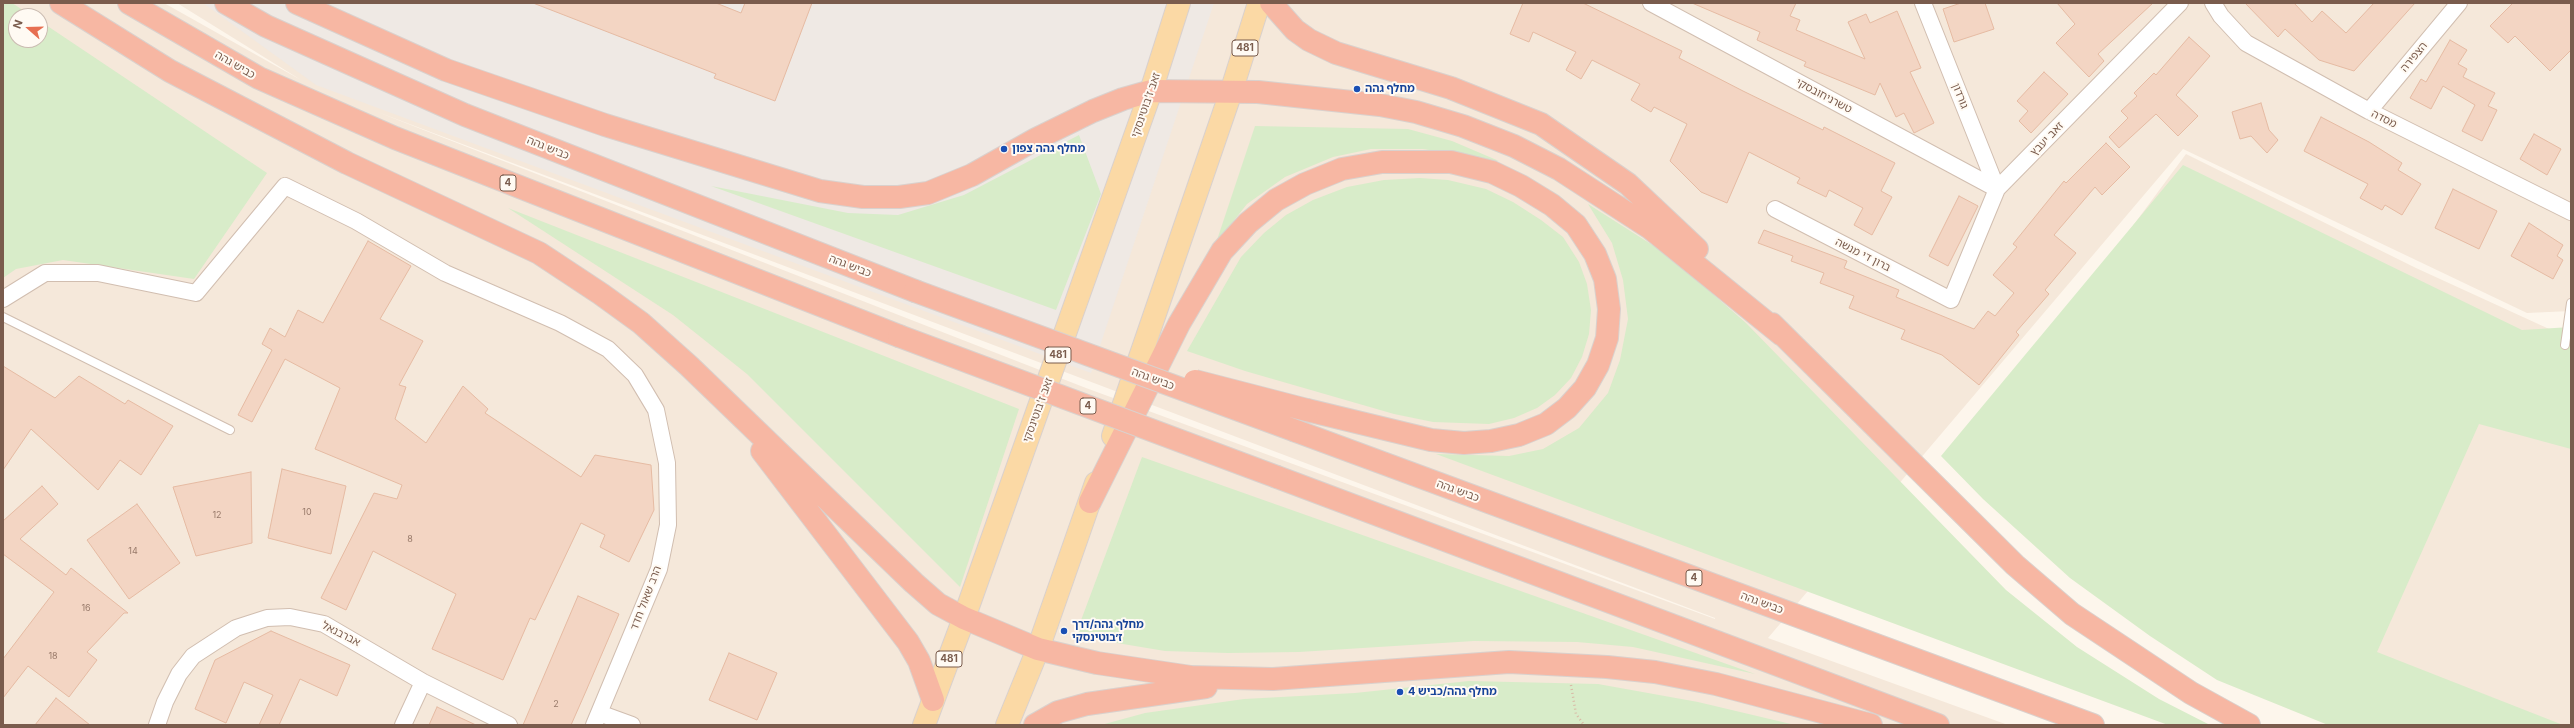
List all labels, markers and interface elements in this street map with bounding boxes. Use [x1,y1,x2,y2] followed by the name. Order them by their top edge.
[8,8,48,48] north arrow
[10,18,26,31] text: N
[2398,39,2430,75] street label: הצפירה
[1232,40,1258,56] road number: 481
[213,48,257,82] street label: כביש גהה
[1129,71,1163,139] street label: זאב ז'בוטינסקי
[1794,76,1854,116] street label: טשרניחובסקי
[1949,81,1971,111] street label: גורדון
[1365,82,1415,96] place label: מחלף גהה
[1352,84,1362,94] marker: מחלף גהה
[2369,107,2399,131] street label: מסדה
[2028,119,2066,159] street label: זאב יעבץ
[525,134,571,162] street label: כביש גהה
[1012,142,1085,156] place label: מחלף גהה צפון
[999,144,1009,154] marker: מחלף גהה צפון
[500,175,516,191] road number: 4
[1833,235,1893,275] street label: ברון די מנשה
[827,252,873,280] street label: כביש גהה
[1045,347,1071,363] road number: 481
[1130,365,1176,393] street label: כביש גהה
[1020,376,1056,444] street label: זאב ז'בוטינסקי
[1080,398,1096,414] road number: 4
[1435,477,1481,505] street label: כביש גהה
[302,507,312,517] house number: 10
[212,510,222,520] house number: 12
[407,534,413,544] house number: 8
[128,546,138,556] house number: 14
[628,564,664,632] street label: הרב שאול חדד
[1686,570,1702,586] road number: 4
[1739,589,1785,617] street label: כביש גהה
[81,603,91,613] house number: 16
[1072,618,1144,644] place label: מחלף גהה/דרך ז׳בוטינסקי
[320,619,362,649] street label: אברבנאל
[1059,626,1069,636] marker: מחלף גהה/דרך ז׳בוטינסקי
[48,651,58,661] house number: 18
[936,651,962,667] road number: 481
[1408,685,1497,699] place label: מחלף גהה/כביש 4
[1395,687,1405,697] marker: מחלף גהה/כביש 4
[553,699,559,709] house number: 2

